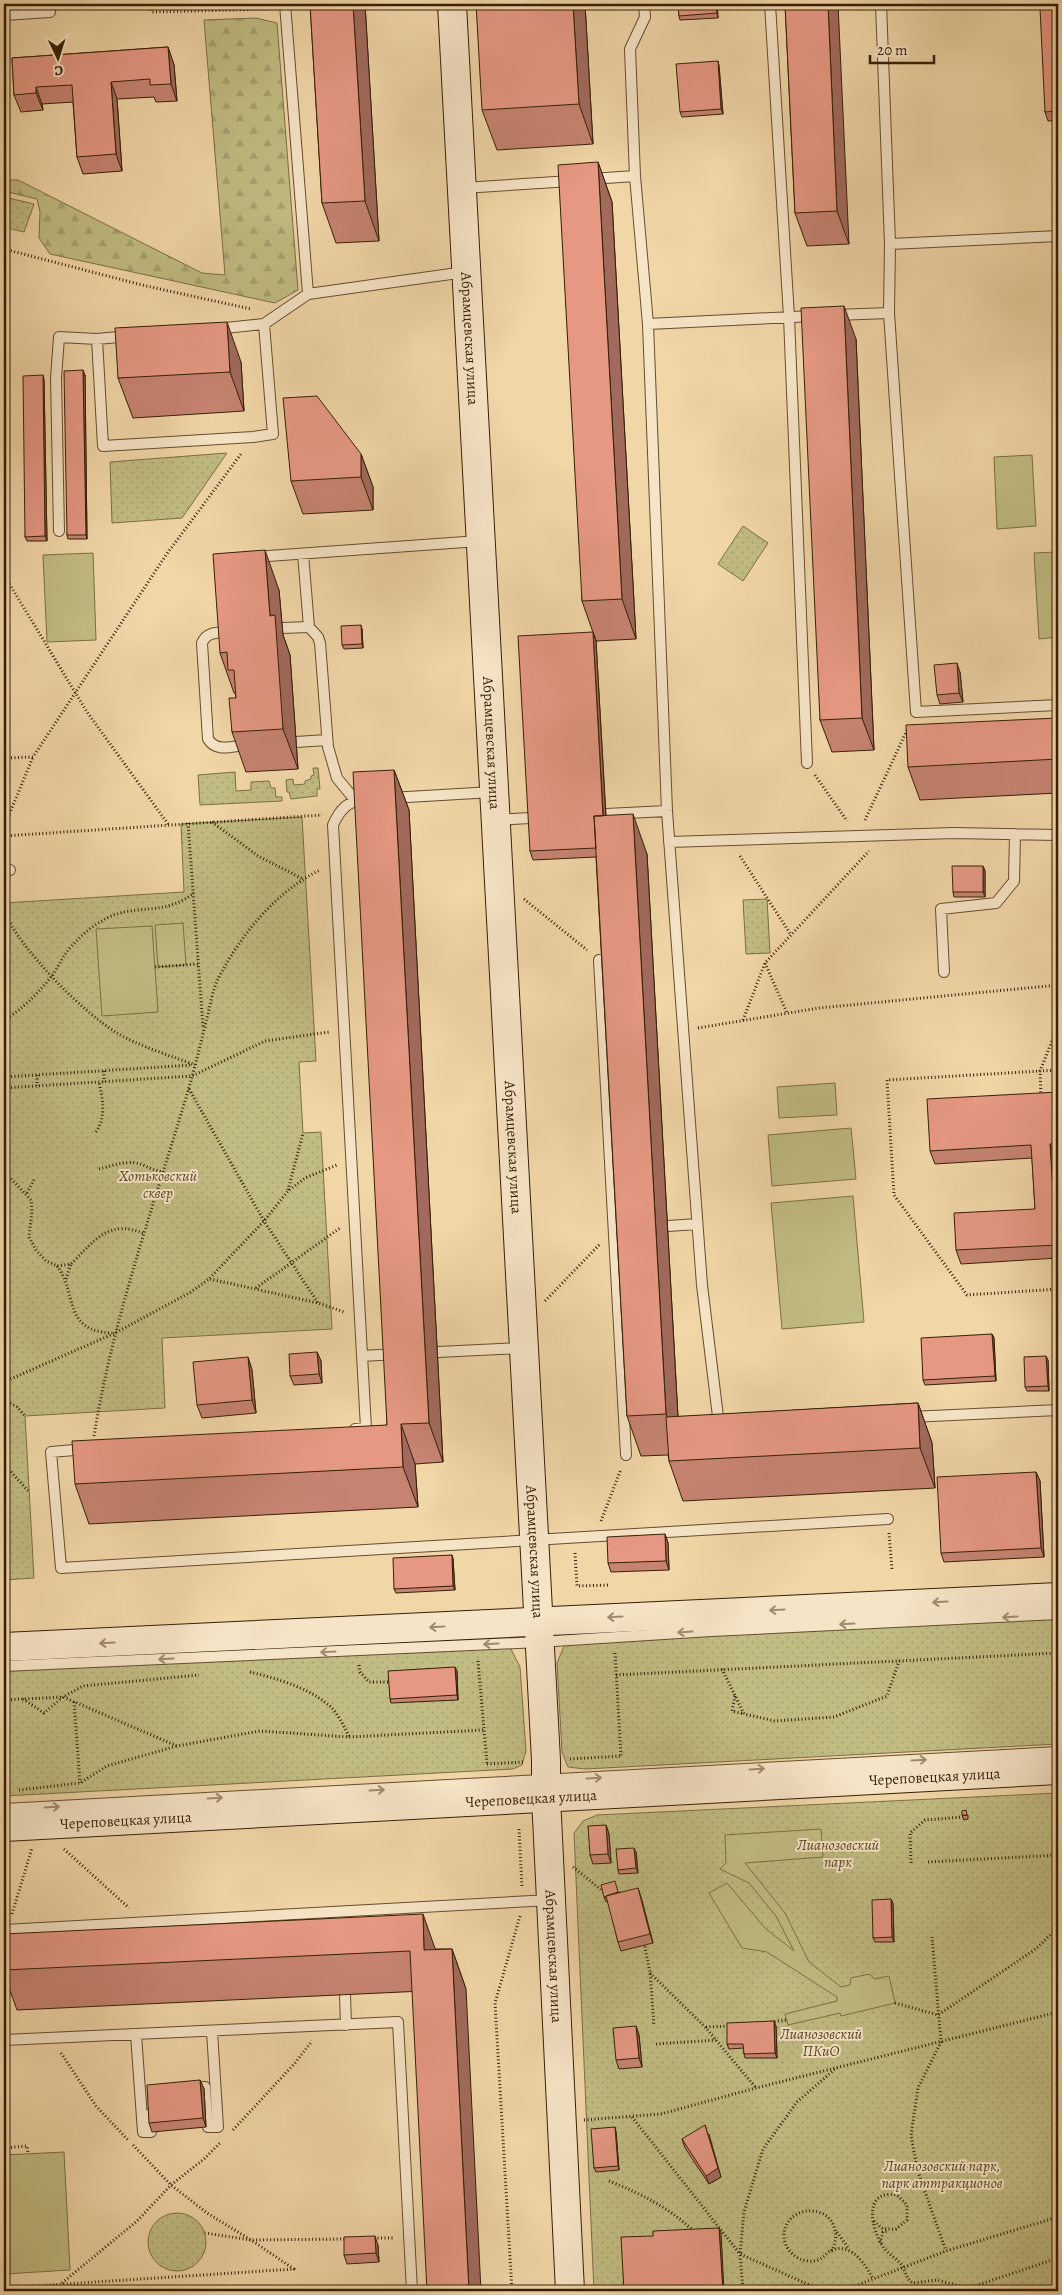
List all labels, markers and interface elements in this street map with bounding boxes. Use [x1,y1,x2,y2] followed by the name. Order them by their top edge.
[32,32,82,82] north arrow
[870,32,933,64] scale bar
[877,40,908,60] text: 20 m
[54,61,64,80] text: С
[456,270,483,406] street label: Абрамцевская улица
[478,675,505,810] street label: Абрамцевская улица
[500,1079,527,1214] street label: Абрамцевская улица
[118,1166,197,1203] park label: Хотьковский сквер
[521,1484,548,1619] street label: Абрамцевская улица
[932,1598,948,1607] one-way arrow
[770,1605,786,1614] one-way arrow
[607,1612,623,1621] one-way arrow
[1002,1612,1018,1621] one-way arrow
[839,1620,855,1629] one-way arrow
[429,1623,445,1632] one-way arrow
[677,1628,693,1637] one-way arrow
[100,1638,116,1647] one-way arrow
[483,1640,499,1649] one-way arrow
[320,1647,336,1656] one-way arrow
[158,1654,174,1664] one-way arrow
[911,1756,927,1765] one-way arrow
[868,1763,1001,1790] street label: Череповецкая улица
[748,1765,764,1774] one-way arrow
[586,1774,602,1783] one-way arrow
[369,1785,385,1794] one-way arrow
[465,1785,598,1812] street label: Череповецкая улица
[206,1794,222,1803] one-way arrow
[44,1802,60,1811] one-way arrow
[60,1807,192,1834] street label: Череповецкая улица
[796,1835,880,1872] park label: Лианозовский парк
[540,1888,567,2023] street label: Абрамцевская улица
[779,2024,863,2061] park label: Лианозовский ПКиО
[881,2156,1003,2193] park label: Лианозовский парк, парк аттракционов

